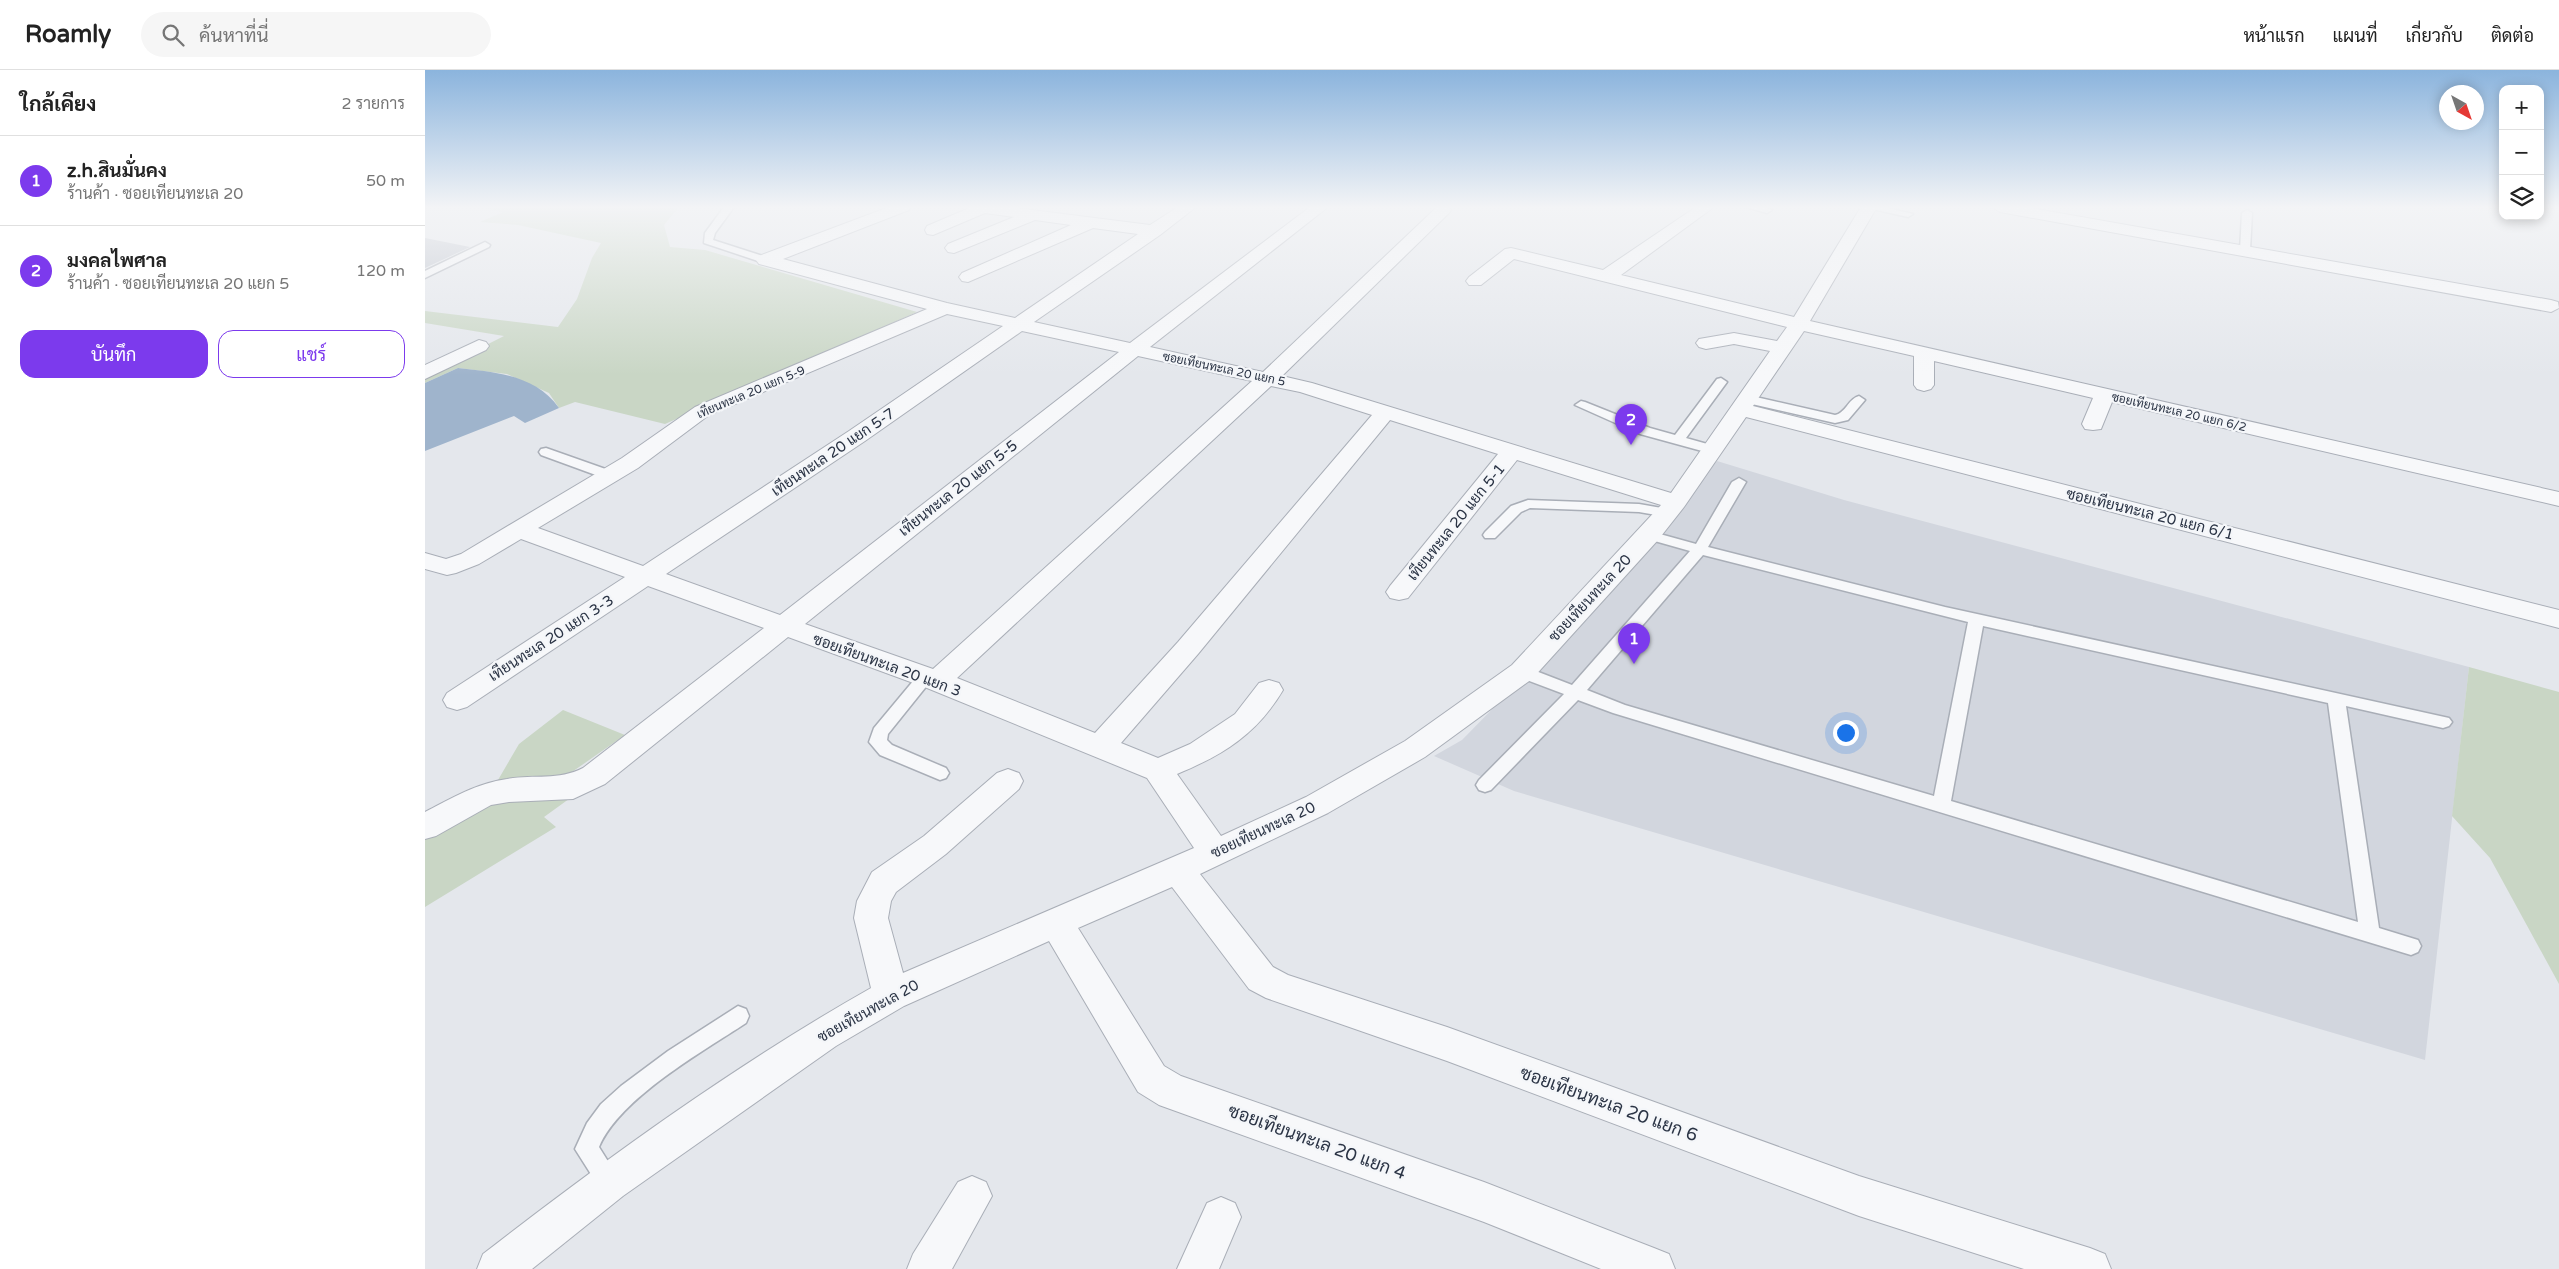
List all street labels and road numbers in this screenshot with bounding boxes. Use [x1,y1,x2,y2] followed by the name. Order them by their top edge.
[1161,348,1287,389] street label: ซอยเทียนทะเล 20 แยก 5
[694,362,807,421] street label: เทียนทะเล 20 แยก 5-9
[2110,389,2248,434] street label: ซอยเทียนทะเล 20 แยก 6/2
[767,403,898,500] street label: เทียนทะเล 20 แยก 5-7
[895,435,1021,540] street label: เทียนทะเล 20 แยก 5-5
[1403,459,1509,584] street label: เทียนทะเล 20 แยก 5-1
[2064,483,2236,544] street label: ซอยเทียนทะเล 20 แยก 6/1
[1544,550,1635,646] street label: ซอยเทียนทะเล 20
[485,590,617,685] street label: เทียนทะเล 20 แยก 3-3
[810,629,964,700] street label: ซอยเทียนทะเล 20 แยก 3
[1207,797,1318,862] street label: ซอยเทียนทะเล 20
[814,975,922,1046] street label: ซอยเทียนทะเล 20
[1517,1060,1702,1146] street label: ซอยเทียนทะเล 20 แยก 6
[1225,1098,1410,1184] street label: ซอยเทียนทะเล 20 แยก 4

